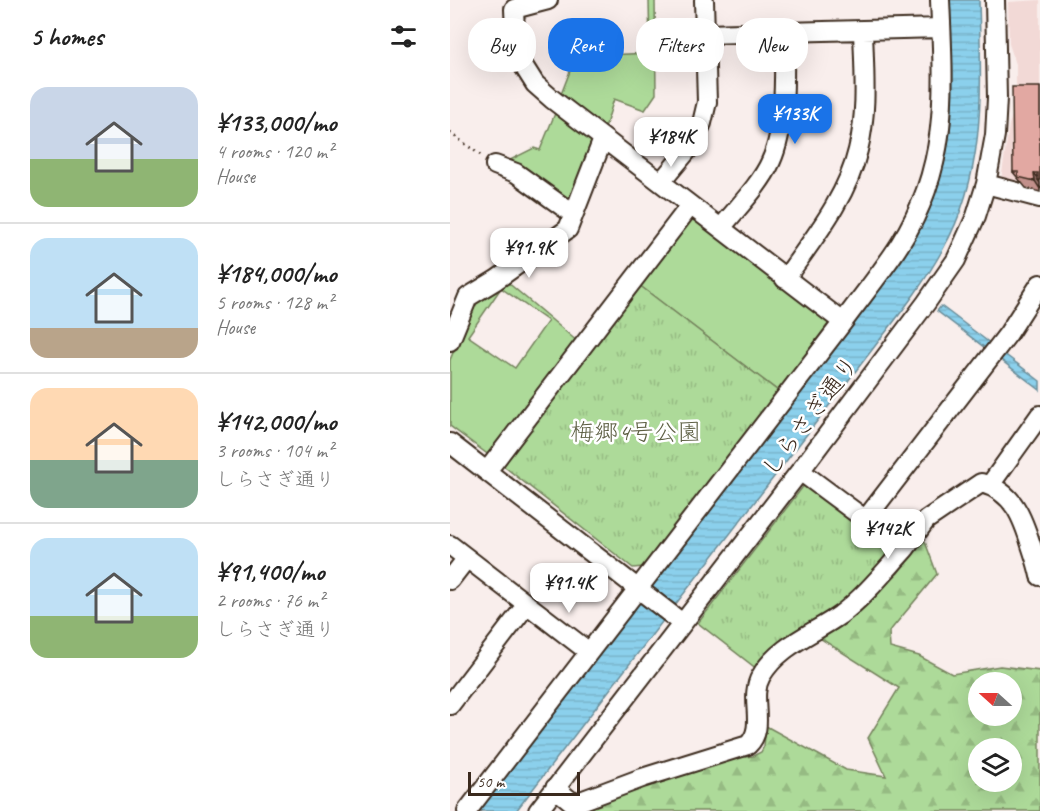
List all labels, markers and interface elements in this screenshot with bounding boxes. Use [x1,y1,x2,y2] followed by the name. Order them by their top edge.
[468,18,536,72] chip: Buy
[548,18,624,72] chip: Rent
[636,18,724,72] chip: Filters
[736,18,808,72] chip: New
[30,20,103,53] text: 5 homes
[387,20,420,53] icon: filters
[753,94,837,145] pin: ¥133K
[772,101,818,126] text: ¥133K
[216,106,336,139] text: ¥133,000/mo
[78,111,150,183] icon: home
[629,117,713,168] pin: ¥184K
[648,124,694,149] text: ¥184K
[216,139,333,164] text: 4 rooms · 120 m²
[216,164,255,189] text: House
[480,228,578,279] pin: ¥91.9K
[504,235,554,260] text: ¥91.9K
[216,257,336,290] text: ¥184,000/mo
[78,262,150,334] icon: home
[216,290,333,315] text: 5 rooms · 128 m²
[216,315,255,340] text: House
[755,350,865,482] street label: しらさぎ通り
[216,405,336,438] text: ¥142,000/mo
[78,412,150,484] icon: home
[571,417,701,447] park label: 梅郷4号公園
[216,438,333,463] text: 3 rooms · 104 m²
[216,467,335,492] text: しらさぎ通り
[846,509,930,560] pin: ¥142K
[865,516,911,541] text: ¥142K
[216,555,324,588] text: ¥91,400/mo
[78,562,150,634] icon: home
[520,563,618,614] pin: ¥91.4K
[544,570,594,595] text: ¥91.4K
[216,588,324,613] text: 2 rooms · 76 m²
[216,617,335,642] text: しらさぎ通り
[968,672,1022,726] north arrow
[968,672,1022,792] map controls
[968,738,1022,792] button: layers
[468,769,580,796] scale bar
[477,772,504,792] text: 50 m

